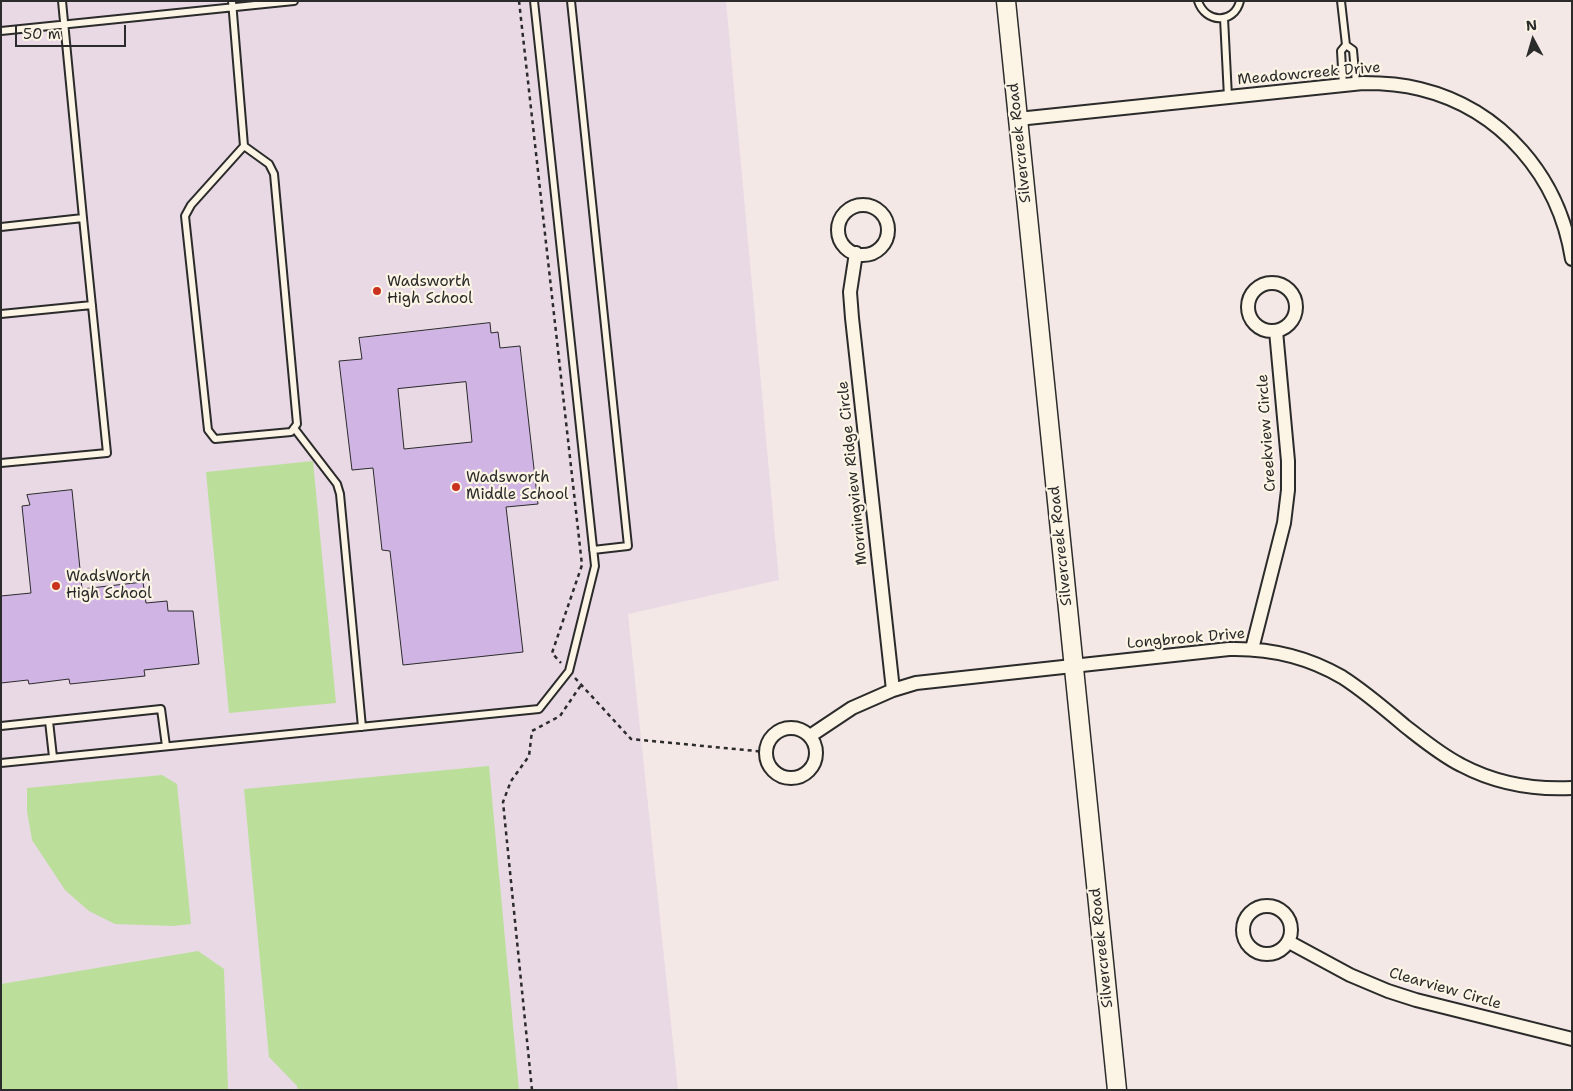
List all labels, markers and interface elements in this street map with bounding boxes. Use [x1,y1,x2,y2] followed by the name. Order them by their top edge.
[18,15,129,47] scale bar
[1508,15,1558,65] north arrow
[1525,16,1538,35] text: N
[23,24,61,44] text: 50 m
[1237,59,1381,89] street label: Meadowcreek Drive
[1005,82,1035,204] street label: Silvercreek Road
[387,273,473,308] place label: Wadsworth High School
[371,285,383,297] marker: Wadsworth High School
[1254,374,1280,492] street label: Creekview Circle
[834,380,872,566] street label: Morningview Ridge Circle
[466,469,568,504] place label: Wadsworth Middle School
[450,481,462,493] marker: Wadsworth Middle School
[1046,485,1076,607] street label: Silvercreek Road
[66,568,152,603] place label: WadsWorth High School
[50,580,62,592] marker: WadsWorth High School
[1126,625,1246,653] street label: Longbrook Drive
[1087,887,1117,1009] street label: Silvercreek Road
[1387,964,1503,1014] street label: Clearview Circle

